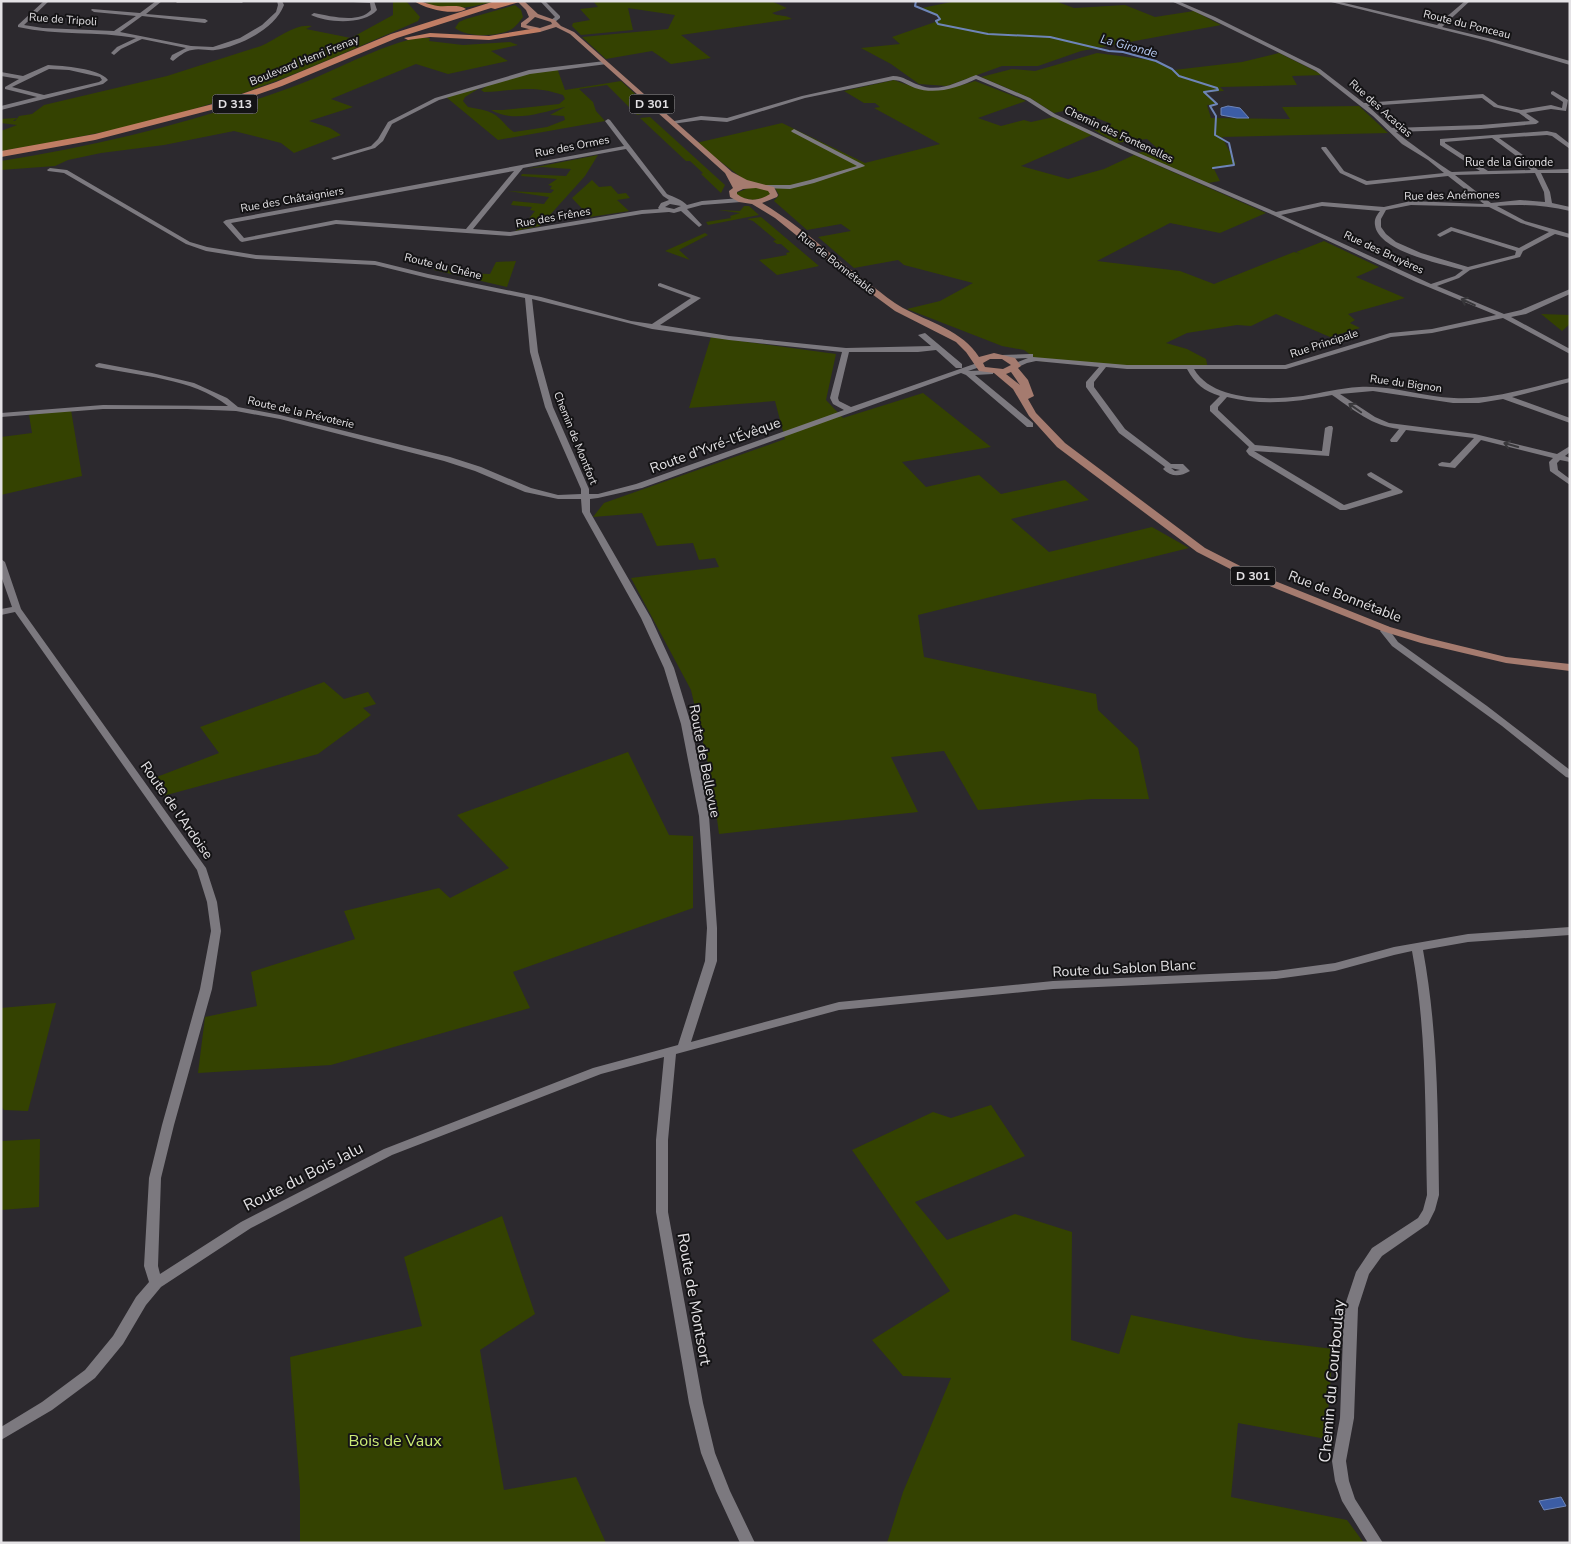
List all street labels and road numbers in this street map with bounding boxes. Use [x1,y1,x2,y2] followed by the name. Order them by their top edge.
[1422,6,1512,43] street label: Route du Ponceau
[29,10,97,29] street label: Rue de Tripoli
[247,32,361,89] street label: Boulevard Henri Frenay
[1346,76,1415,141] street label: Rue des Acacias
[212,95,258,114] road number: D 313
[630,95,674,114] road number: D 301
[1062,103,1176,166] street label: Chemin des Fontenelles
[534,132,611,161] street label: Rue des Ormes
[1465,155,1553,170] street label: Rue de la Gironde
[239,183,345,216] street label: Rue des Châtaigniers
[1404,187,1500,204] street label: Rue des Anémones
[515,204,592,231] street label: Rue des Frênes
[1341,227,1426,278] street label: Rue des Bruyères
[795,228,879,298] street label: Rue de Bonnétable
[403,250,483,283] street label: Route du Chêne
[1288,325,1360,362] street label: Rue Principale
[1369,371,1443,396] street label: Rue du Bignon
[550,389,601,487] street label: Chemin de Montfort
[246,393,356,432] street label: Route de la Prévoterie
[647,413,783,478] street label: Route d'Yvré-l'Évêque
[1230,566,1276,586] road number: D 301
[1285,566,1404,627] street label: Rue de Bonnétable
[684,703,725,819] street label: Route de Bellevue
[136,758,217,863] street label: Route de l'Ardoise
[1052,955,1197,982] street label: Route du Sablon Blanc
[240,1137,367,1217] street label: Route du Bois Jalu
[672,1231,717,1368] street label: Route de Montsort
[1314,1298,1350,1464] street label: Chemin du Courboulay

